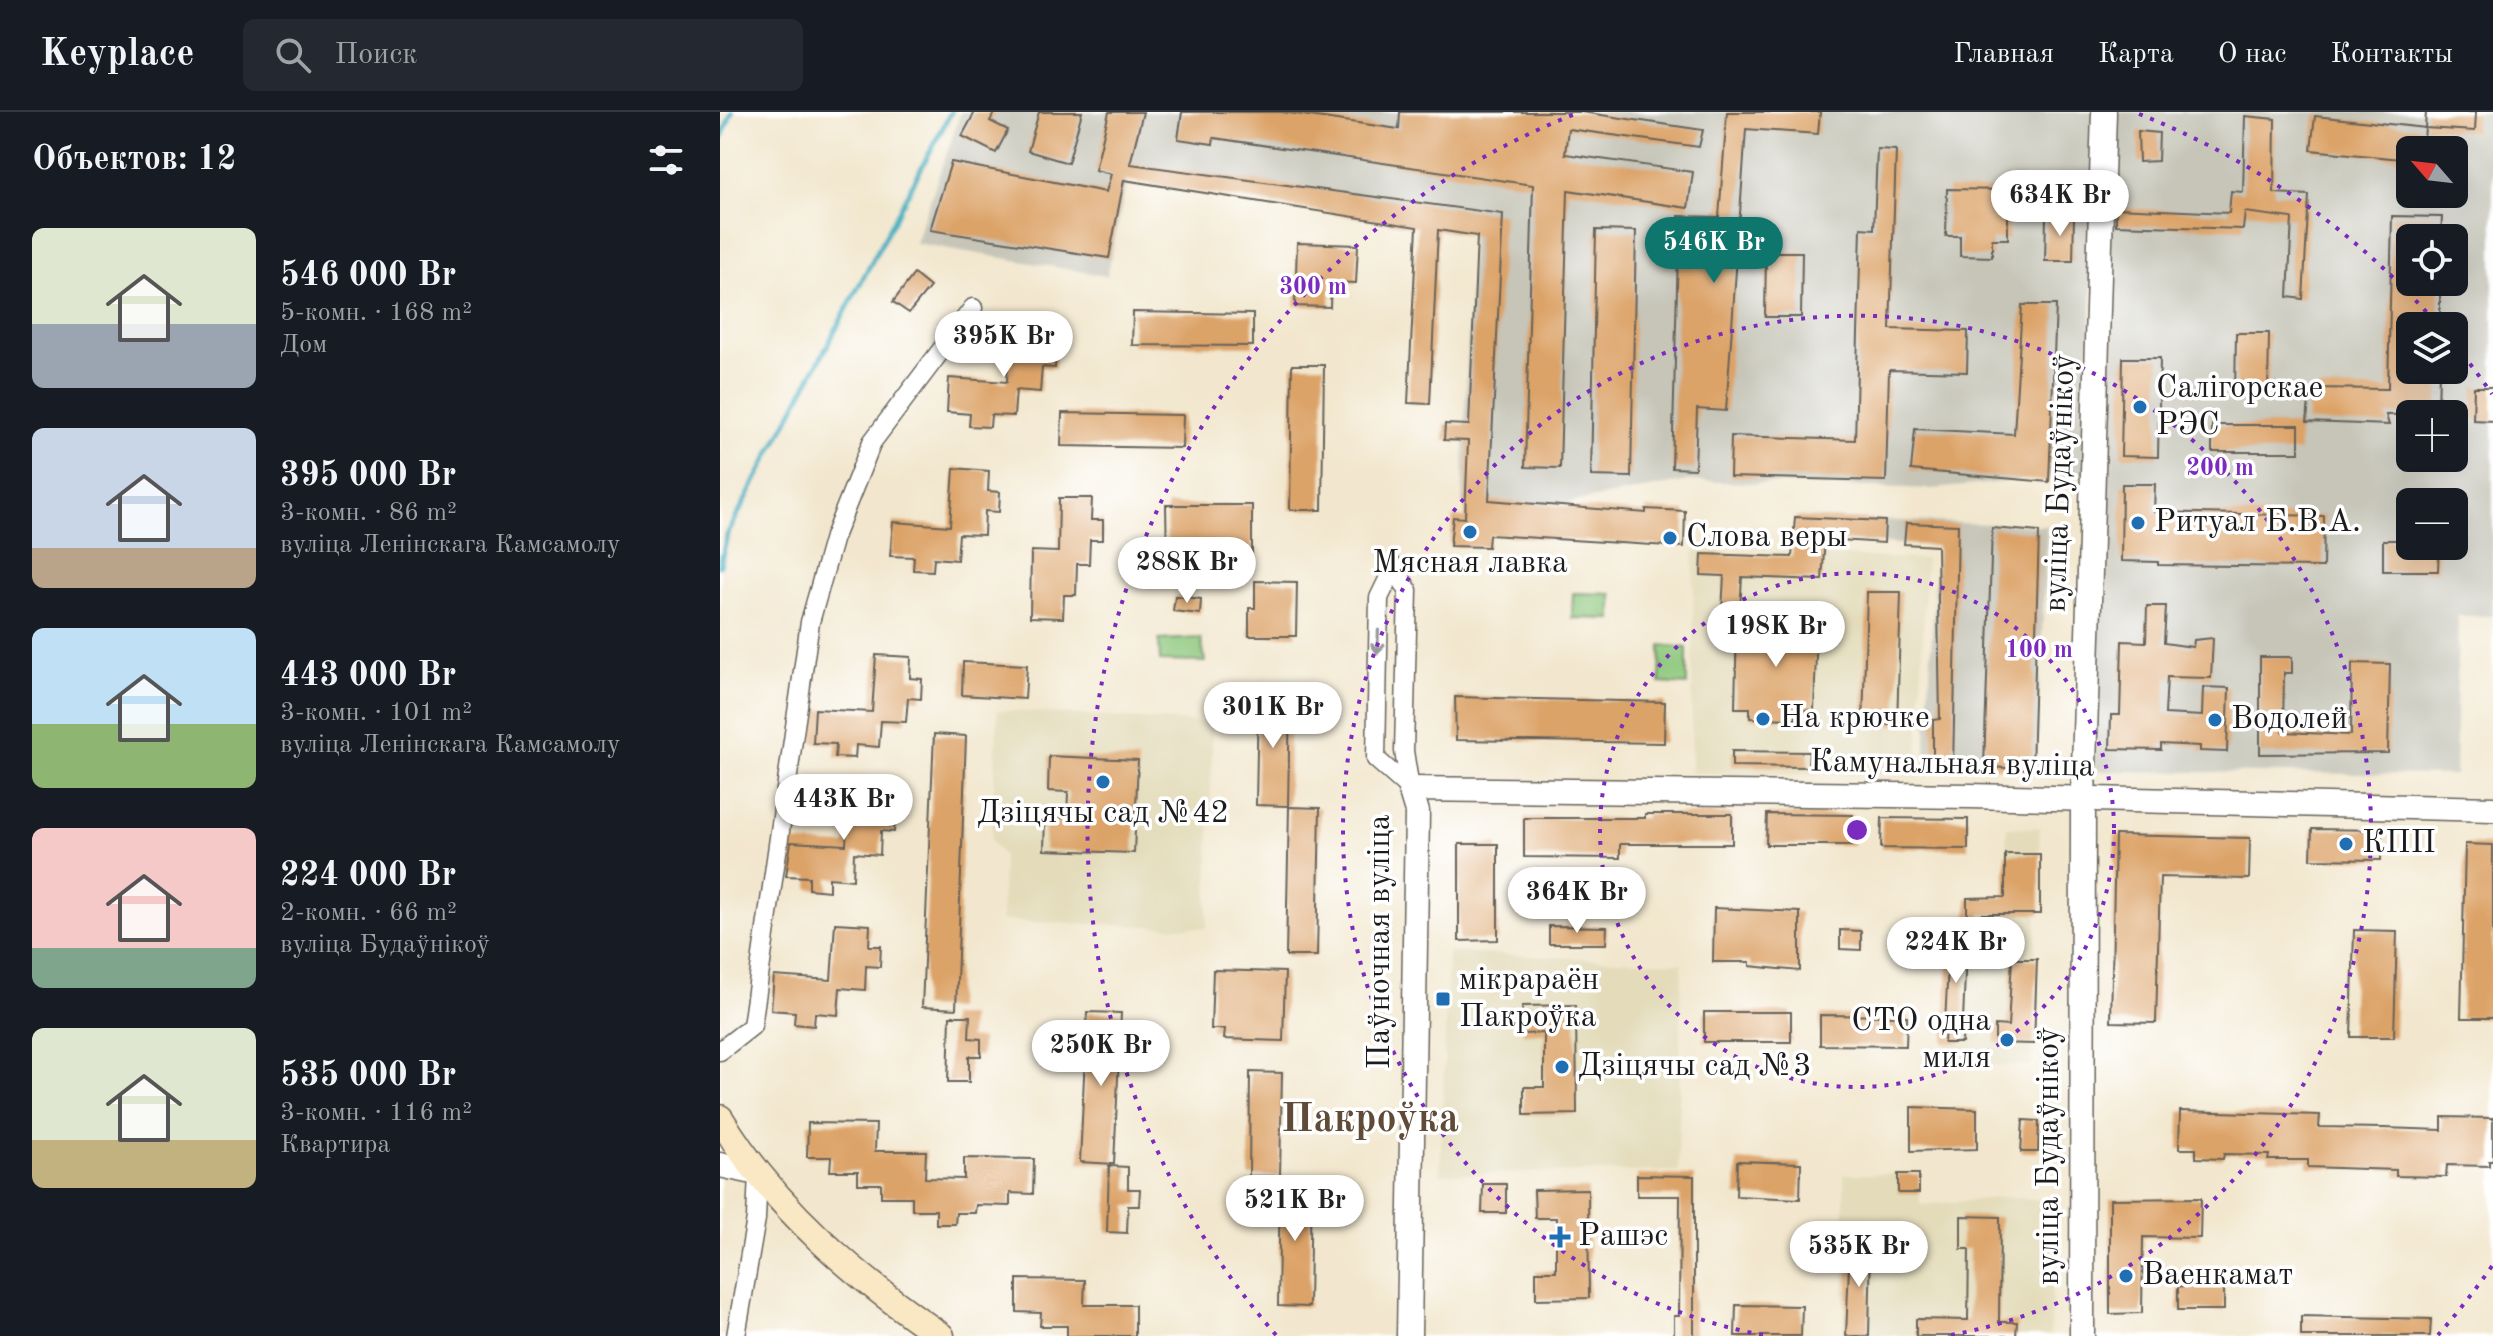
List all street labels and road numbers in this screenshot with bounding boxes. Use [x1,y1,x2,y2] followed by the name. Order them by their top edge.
[2040,353,2082,613] street label: вуліца Будаўнікоў
[1809,747,2095,783] street label: Камунальная вуліца
[1365,814,1397,1069] street label: Паўночная вуліца
[2034,1027,2066,1285] street label: вуліца Будаўнікоў

